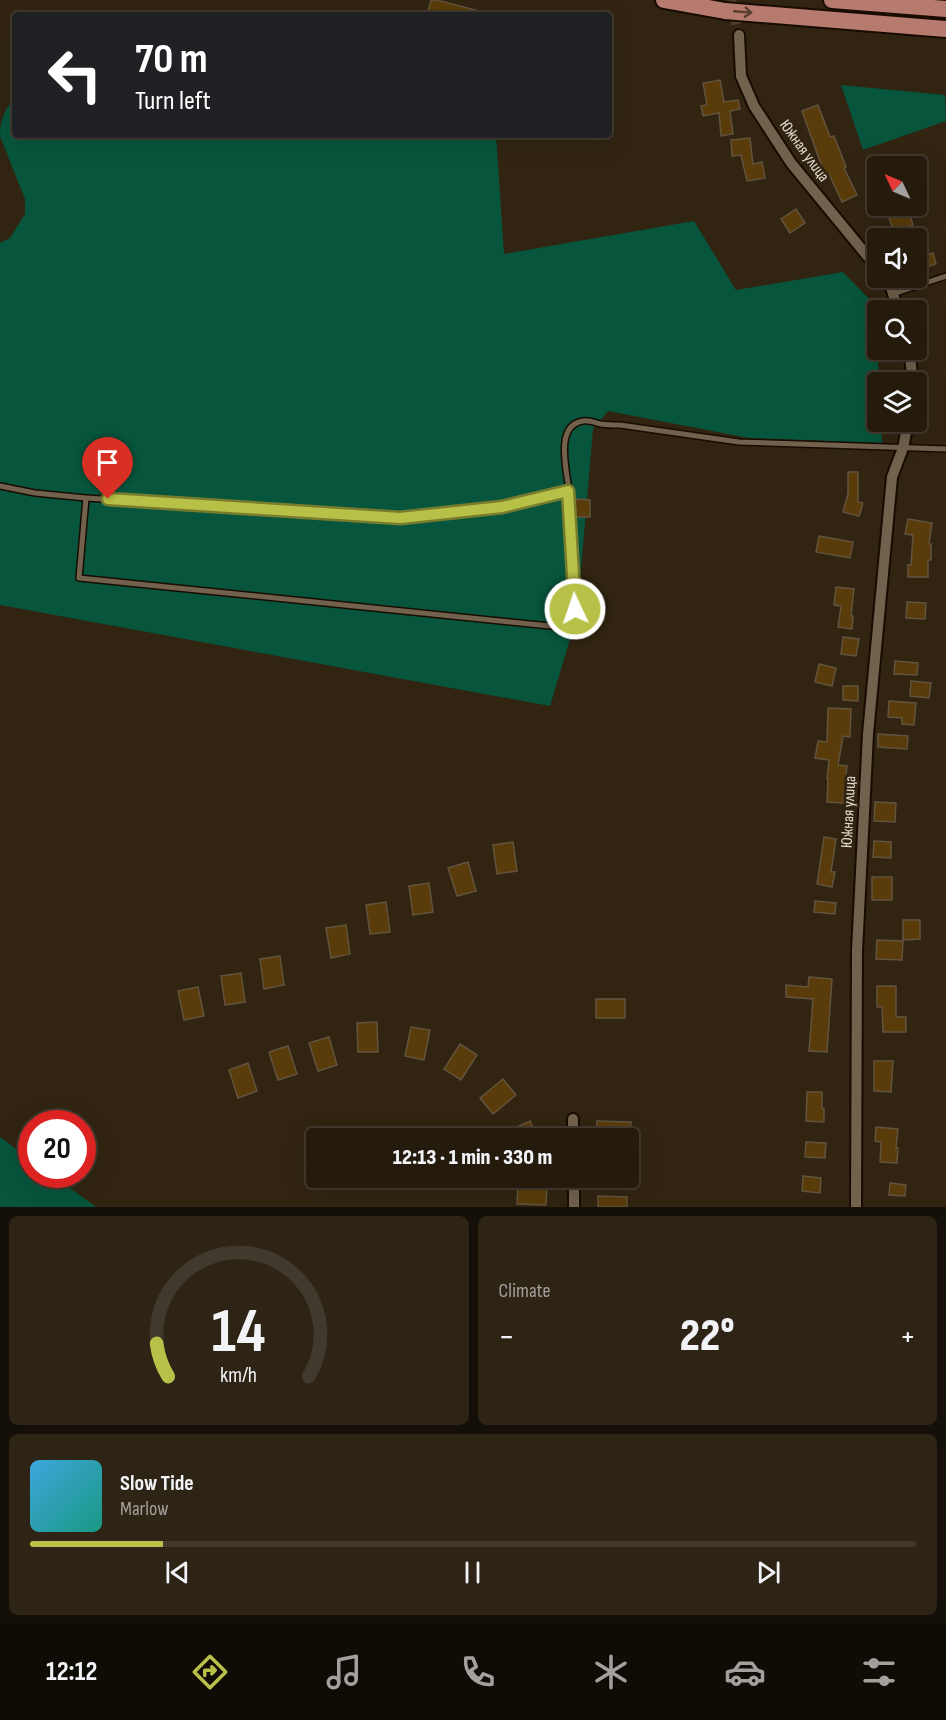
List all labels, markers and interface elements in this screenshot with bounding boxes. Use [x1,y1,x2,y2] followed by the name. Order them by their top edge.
[732,7,752,18] one-way arrow
[135,34,208,85] text: 70 m
[36,36,114,114] icon: left
[135,85,211,117] text: Turn left
[775,116,833,186] street label: Южная улица
[867,156,927,216] north arrow
[867,156,927,432] map controls
[867,228,927,288] button: sound
[867,300,927,360] button: search
[867,372,927,432] button: layers
[82,437,133,499] pin
[91,446,124,479] icon: arrive
[543,577,607,641] position arrow
[838,775,860,849] street label: Южная улица
[18,1110,96,1188] speed limit sign: 20
[393,1144,552,1171] text: 12:13 · 1 min · 330 m
[499,1279,551,1303] text: Climate
[212,1295,266,1370] text: 14
[680,1309,735,1364] text: 22°
[499,1317,515,1357] text: −
[900,1317,916,1357] text: +
[220,1364,257,1389] text: km/h
[120,1470,194,1497] text: Slow Tide
[120,1497,168,1521] text: Marlow
[161,1556,194,1589] icon: previous
[456,1556,489,1589] icon: pause
[752,1556,785,1589] icon: next
[189,1651,231,1693] icon: directions
[323,1651,365,1693] icon: music
[457,1651,499,1693] icon: phone
[590,1651,632,1693] icon: climate
[724,1651,766,1693] icon: car
[858,1651,900,1693] icon: filters
[46,1656,97,1688] text: 12:12

